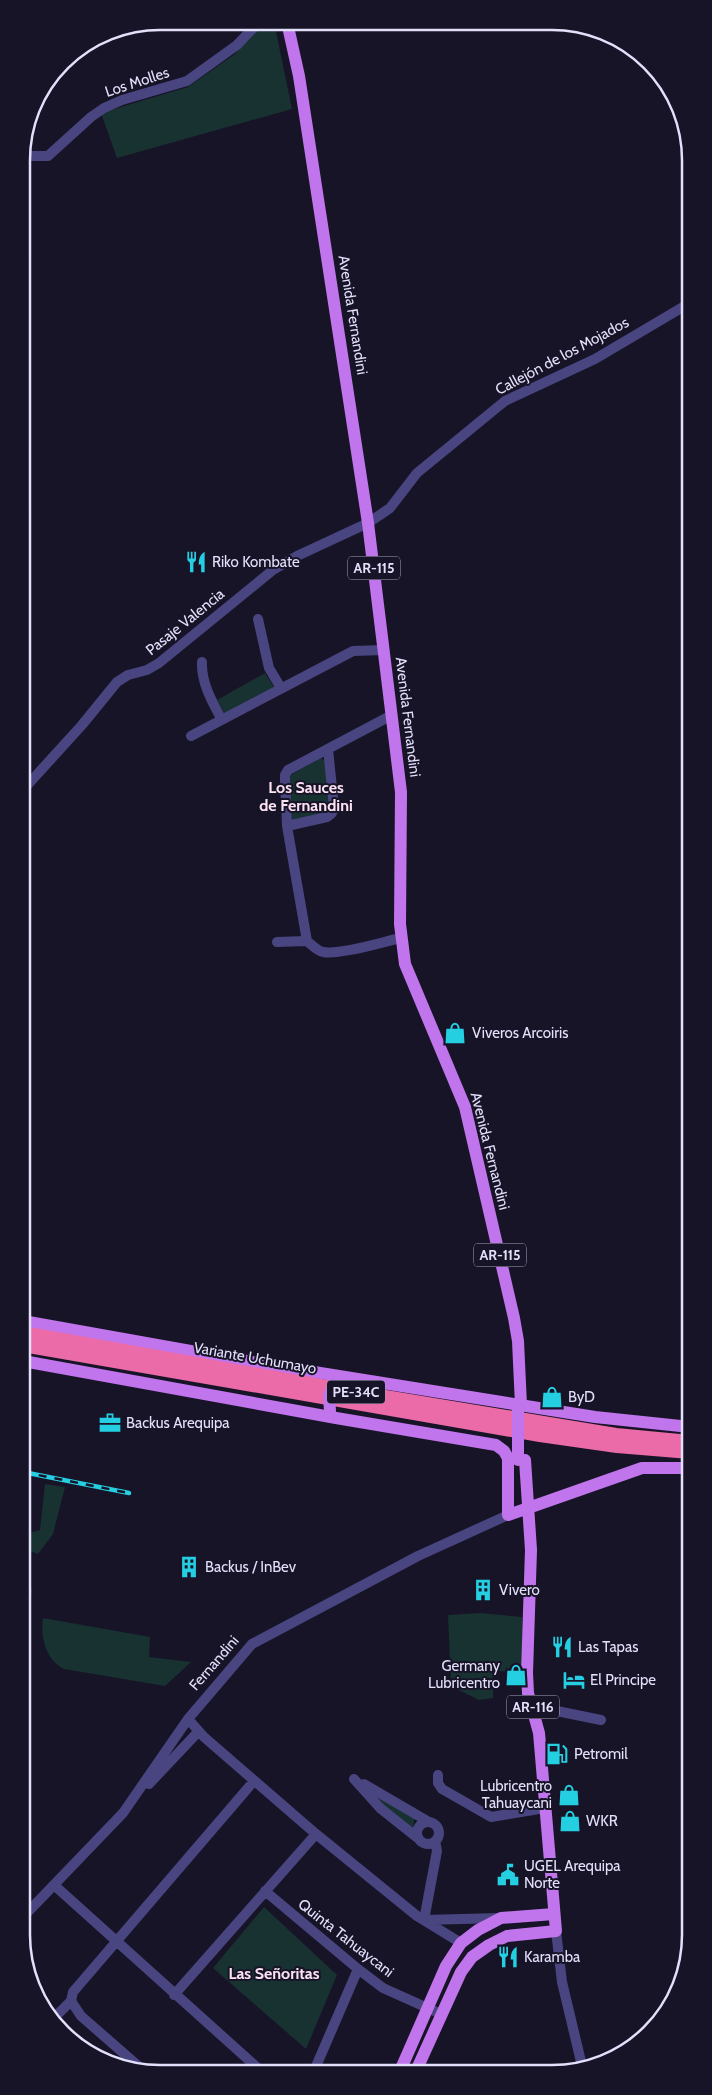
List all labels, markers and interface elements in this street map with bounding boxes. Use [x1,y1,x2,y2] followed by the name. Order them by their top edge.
[103,63,171,101] street label: Los Molles
[335,254,371,376] street label: Avenida Fernandini
[492,313,632,399] street label: Callejón de los Mojados
[183,549,209,575] restaurant icon: Riko Kombate
[212,553,300,571] place label: Riko Kombate
[348,556,400,580] road number: AR-115
[142,584,228,659] street label: Pasaje Valencia
[392,656,424,778] street label: Avenida Fernandini
[259,778,353,815] district label: Los Sauces de Fernandini
[442,1020,468,1046] shop icon: Viveros Arcoiris
[472,1024,568,1042] place label: Viveros Arcoiris
[467,1090,513,1212] street label: Avenida Fernandini
[474,1244,526,1266] road number: AR-115
[192,1338,318,1378] street label: Variante Uchumayo
[327,1380,385,1404] road number: PE-34C
[539,1384,565,1410] shop icon: ByD
[568,1388,595,1406] place label: ByD
[97,1410,123,1436] office icon: Backus Arequipa
[126,1414,230,1432] place label: Backus Arequipa
[176,1554,202,1580] building icon: Backus / InBev
[205,1558,297,1576] place label: Backus / InBev
[470,1577,496,1603] building icon: Vivero
[499,1581,540,1599] place label: Vivero
[185,1632,243,1694] street label: Fernandini
[549,1634,575,1660] restaurant icon: Las Tapas
[578,1638,638,1656] place label: Las Tapas
[428,1657,500,1692] place label: Germany Lubricentro
[503,1662,529,1688] shop icon: Germany Lubricentro
[561,1667,587,1693] hotel icon: El Principe
[590,1671,656,1689] place label: El Principe
[507,1695,559,1718] road number: AR-116
[544,1741,570,1767] fuel station icon: Petromil
[574,1745,628,1763] place label: Petromil
[480,1777,552,1812] place label: Lubricentro Tahuaycani
[556,1782,582,1808] shop icon: Lubricentro Tahuaycani
[557,1808,583,1834] shop icon: WKR
[586,1812,618,1830] place label: WKR
[524,1857,621,1892] place label: UGEL Arequipa Norte
[495,1862,521,1888] public building icon: UGEL Arequipa Norte
[295,1895,397,1981] street label: Quinta Tahuaycani
[495,1944,521,1970] restaurant icon: Karamba
[524,1948,581,1966] place label: Karamba
[228,1964,320,1983] district label: Las Señoritas

